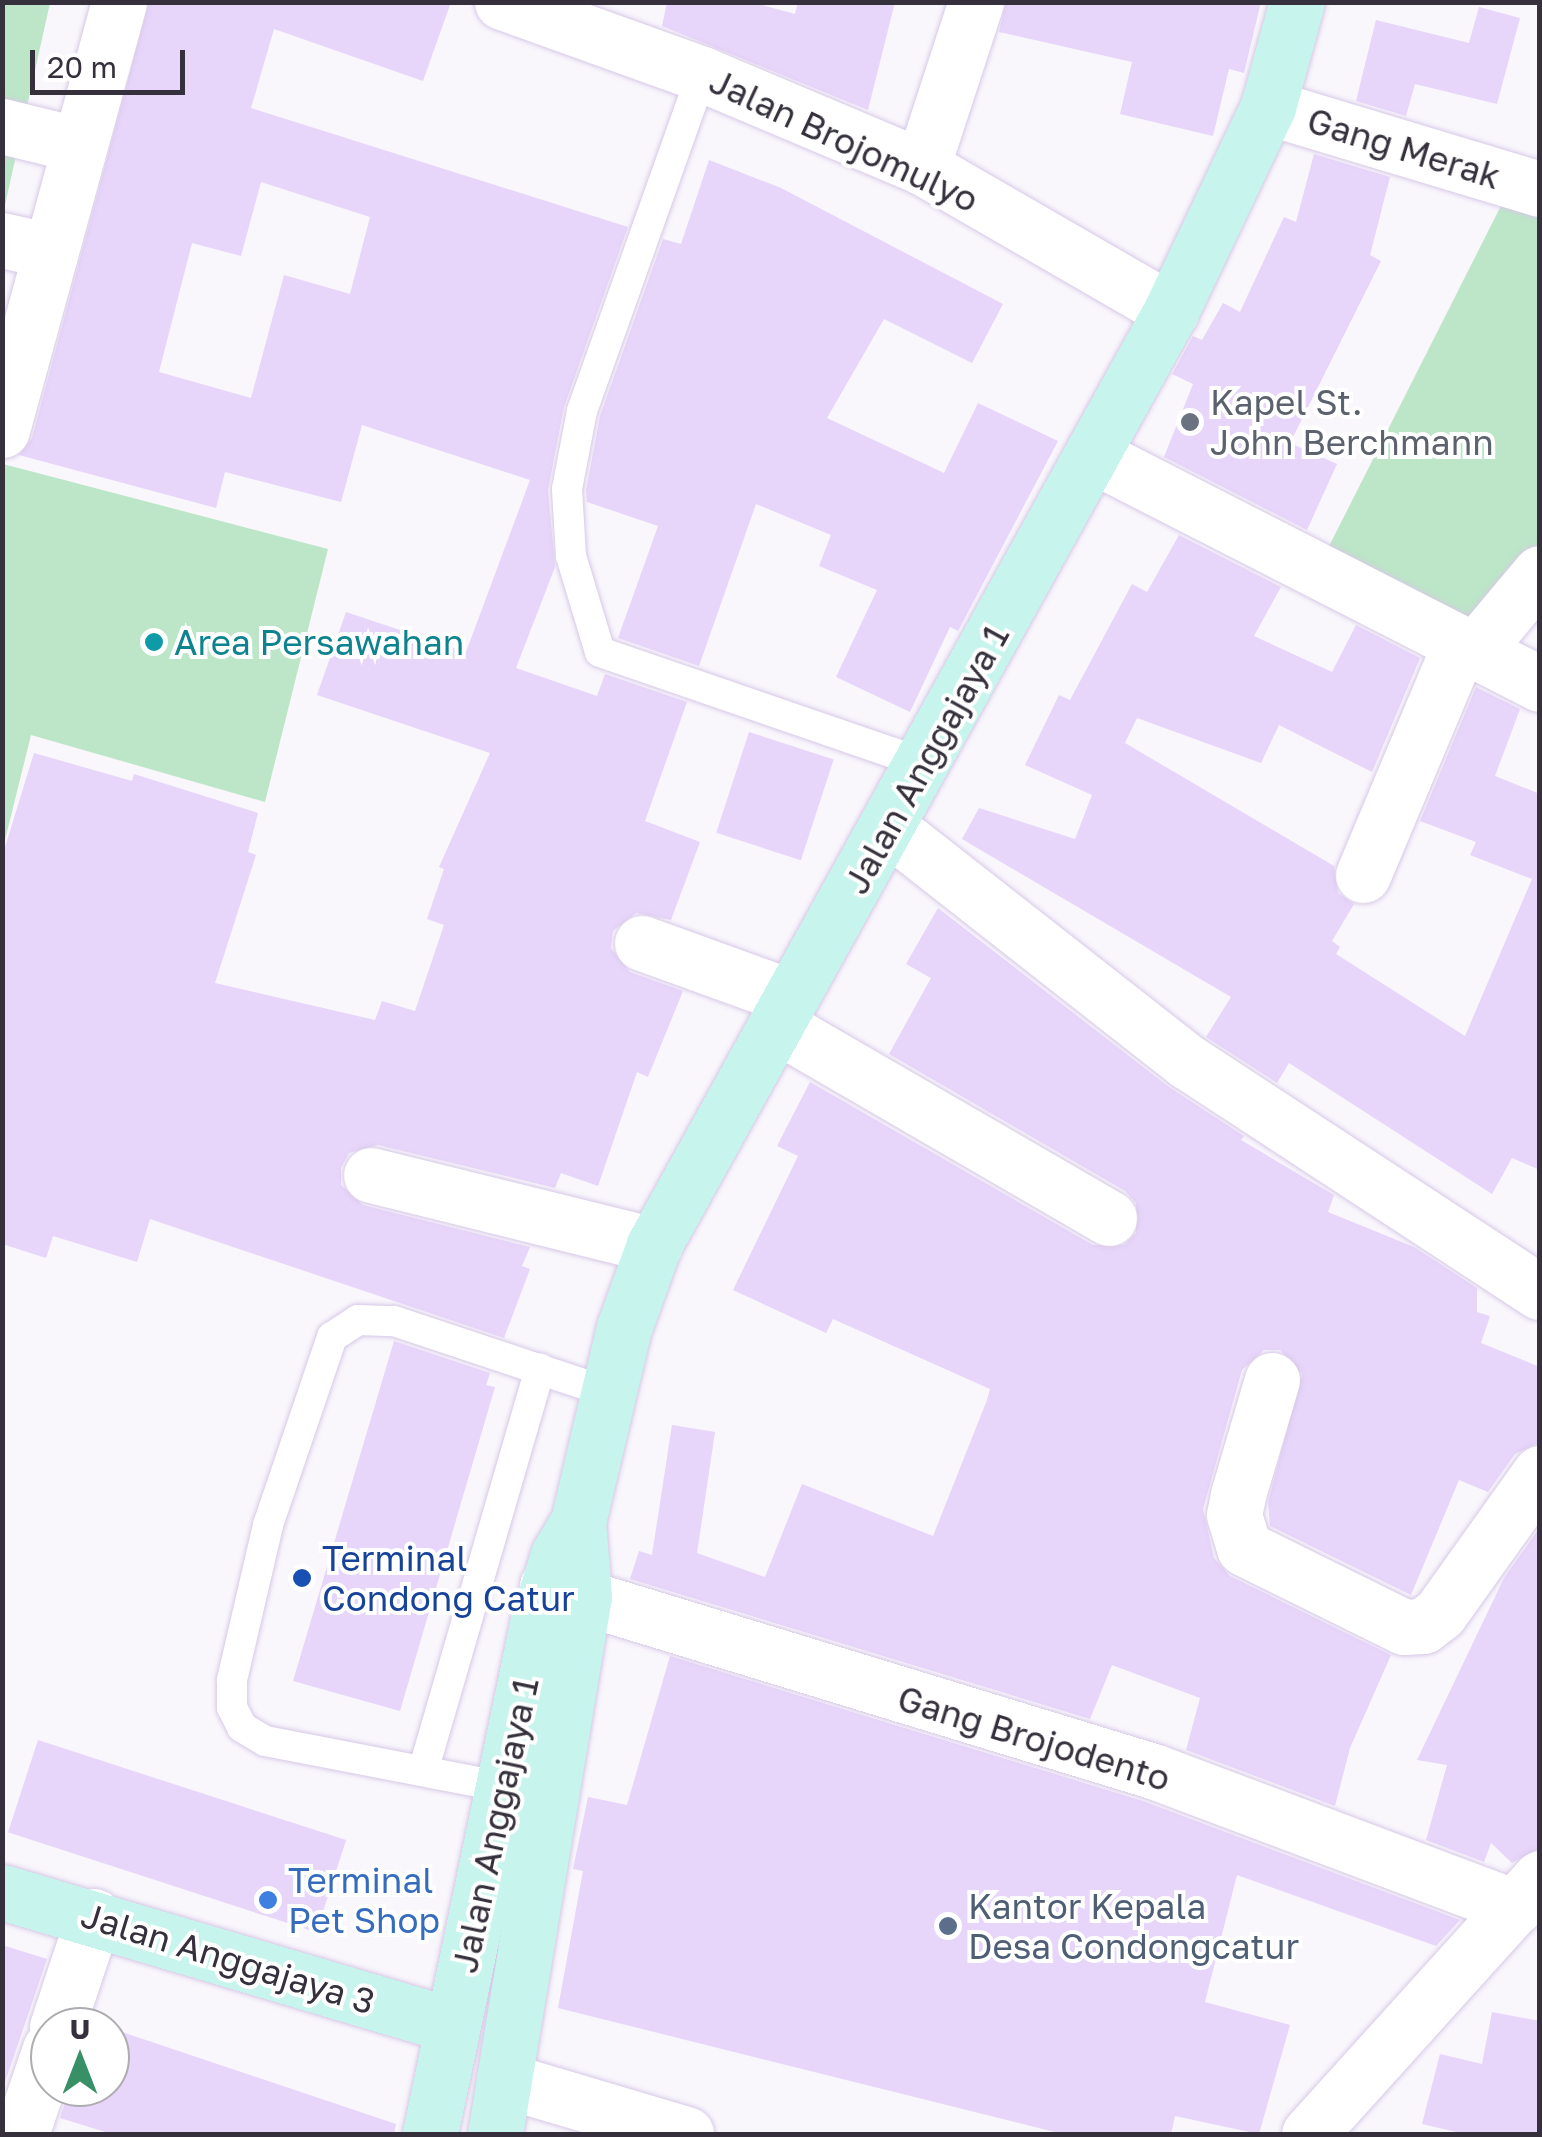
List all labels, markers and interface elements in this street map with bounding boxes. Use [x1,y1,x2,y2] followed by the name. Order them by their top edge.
[35,30,190,92] scale bar
[47,49,117,85] text: 20 m
[703,59,985,221] street label: Jalan Brojomulyo
[1302,99,1506,197] street label: Gang Merak
[1210,381,1494,463] place label: Kapel St. John Berchmann
[1179,411,1201,433] marker: Kapel St. John Berchmann
[835,617,1017,901] street label: Jalan Anggajaya 1
[174,621,464,663] place label: Area Persawahan
[143,631,165,653] marker: Area Persawahan
[322,1537,575,1619] place label: Terminal Condong Catur
[291,1567,313,1589] marker: Terminal Condong Catur
[443,1674,547,1976] street label: Jalan Anggajaya 1
[893,1677,1175,1799] street label: Gang Brojodento
[288,1859,440,1941] place label: Terminal Pet Shop
[968,1885,1299,1967] place label: Kantor Kepala Desa Condongcatur
[257,1889,279,1911] marker: Terminal Pet Shop
[76,1893,380,2023] street label: Jalan Anggajaya 3
[937,1915,959,1937] marker: Kantor Kepala Desa Condongcatur
[30,2007,130,2107] north arrow
[70,2012,90,2045] text: U

